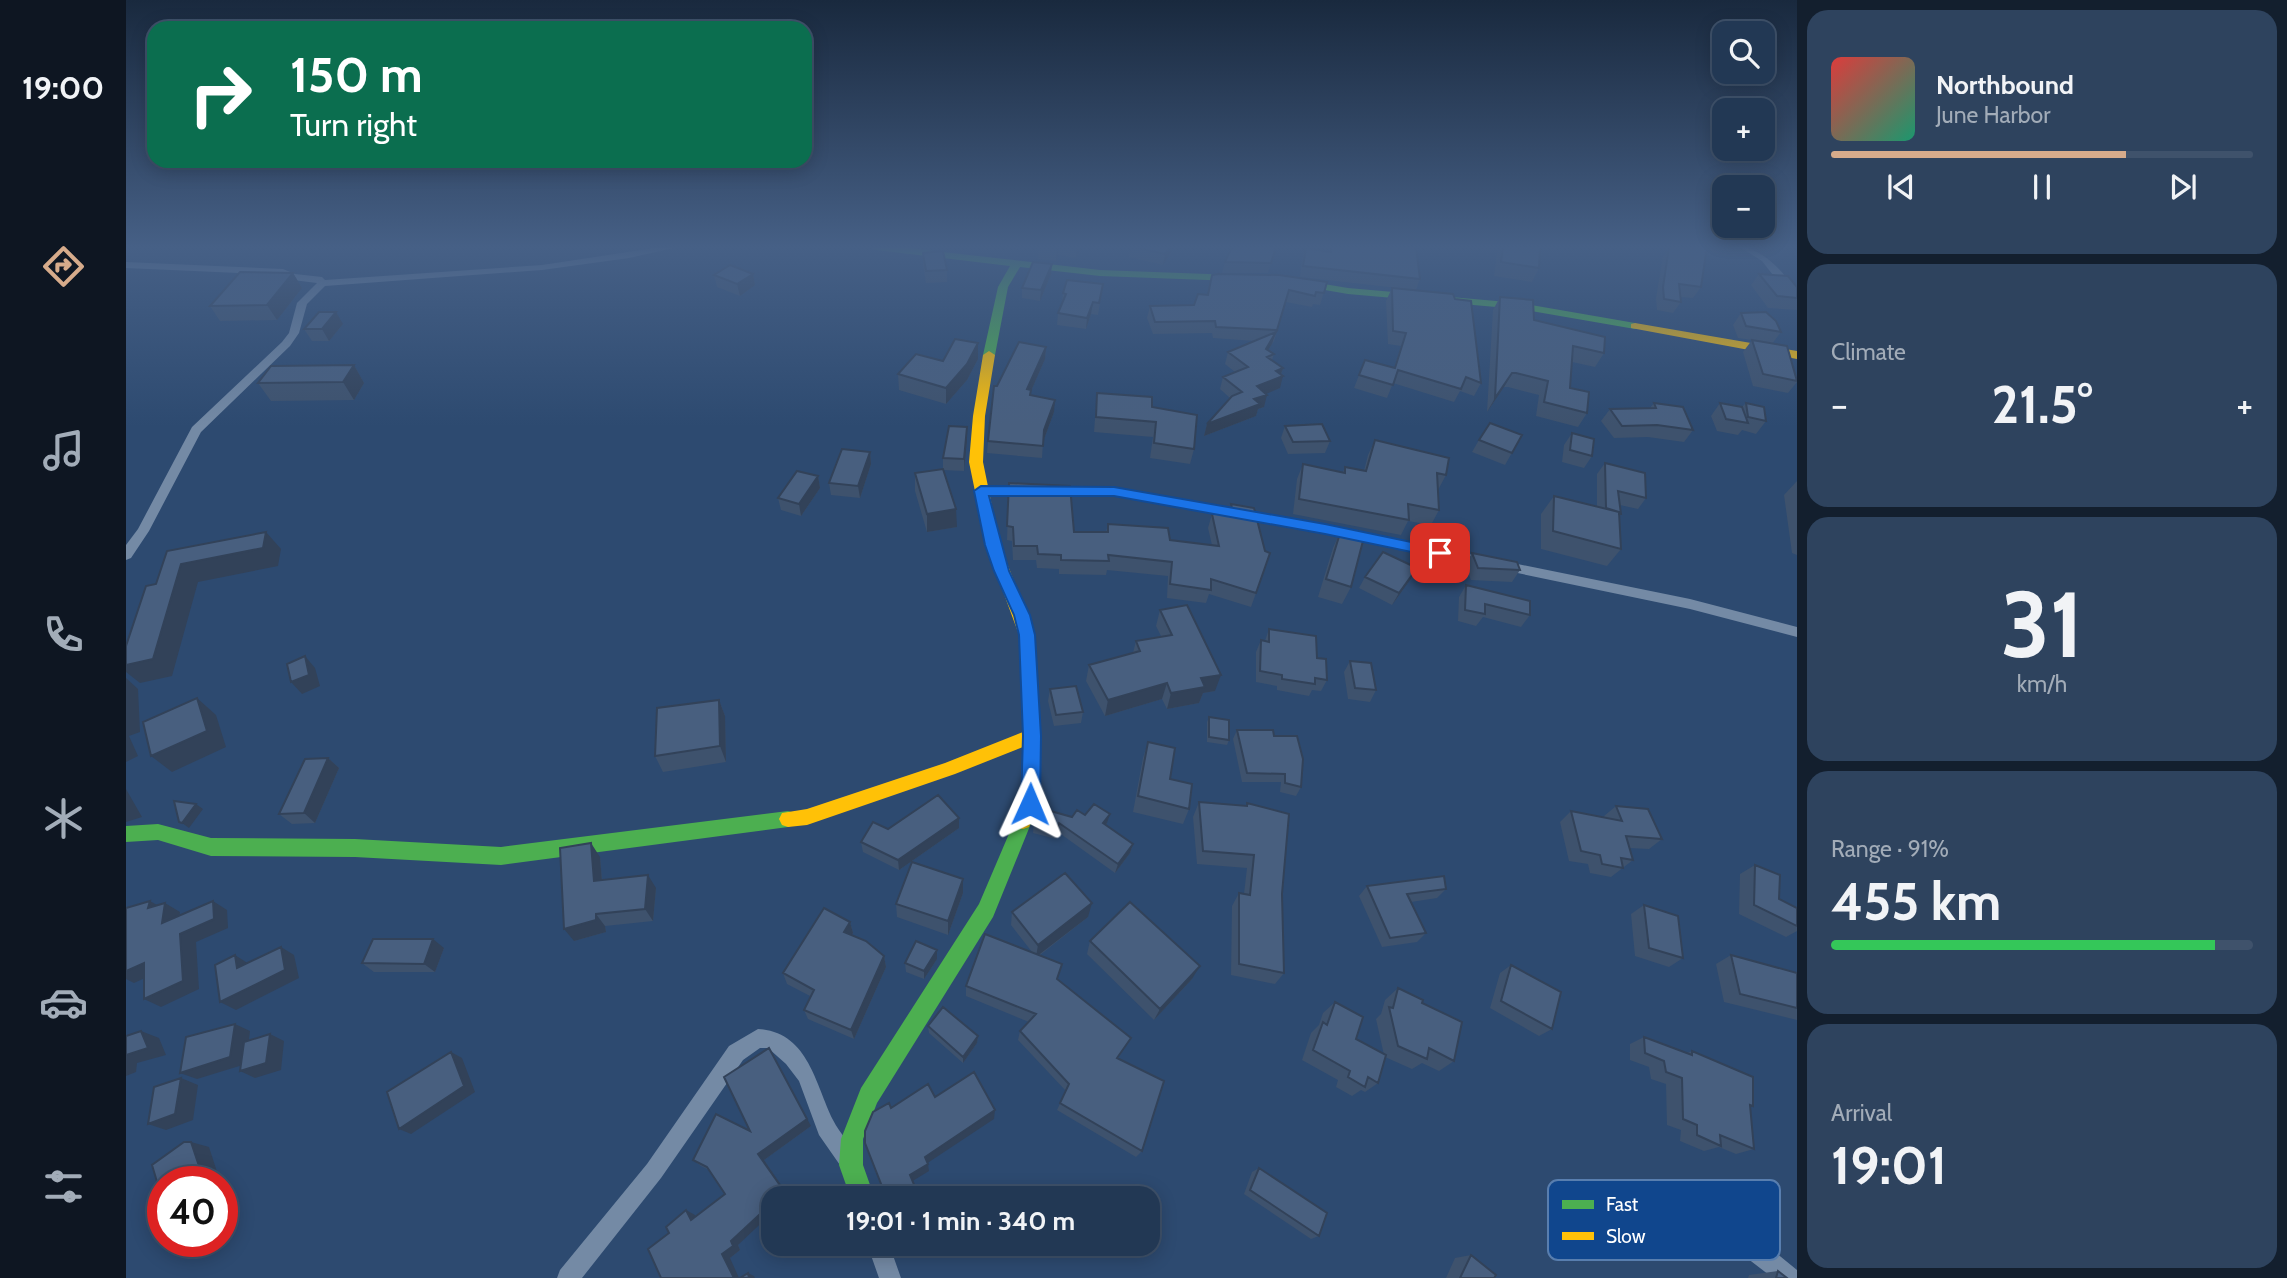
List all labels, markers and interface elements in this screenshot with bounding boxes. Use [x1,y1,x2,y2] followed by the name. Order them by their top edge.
[1712,21,1775,238] map controls
[1712,21,1775,84] button: search
[290,45,423,104] text: 150 m
[175,49,266,140] icon: right
[22,68,104,107] text: 19:00
[1936,69,2074,101] text: Northbound
[1712,98,1775,161] button: +
[1936,101,2050,129] text: June Harbor
[290,105,417,144] text: Turn right
[1882,168,1920,206] icon: previous
[2023,168,2061,206] icon: pause
[2164,168,2202,206] icon: next
[1712,175,1775,238] button: −
[39,242,88,291] icon: directions
[1831,338,1906,366] text: Climate
[1991,373,2093,436] text: 21.5°
[1831,381,1848,428] text: −
[2236,381,2253,428] text: +
[39,426,88,475] icon: music
[1410,523,1470,583] pin
[1421,534,1459,572] icon: arrive
[2001,569,2083,680] text: 31
[39,610,88,659] icon: phone
[2017,670,2067,698] text: km/h
[993,767,1067,841] position arrow
[39,794,88,843] icon: climate
[1831,835,1949,863] text: Range · 91%
[1831,870,2001,933] text: 455 km
[39,978,88,1027] icon: car
[1831,1099,1892,1127] text: Arrival
[1831,1134,1947,1197] text: 19:01
[39,1162,88,1211] icon: filters
[147,1166,238,1257] speed limit sign: 40
[1548,1180,1780,1260] legend
[1606,1193,1639,1216] text: Fast
[846,1205,1075,1237] text: 19:01 · 1 min · 340 m
[1606,1225,1646,1248] text: Slow

